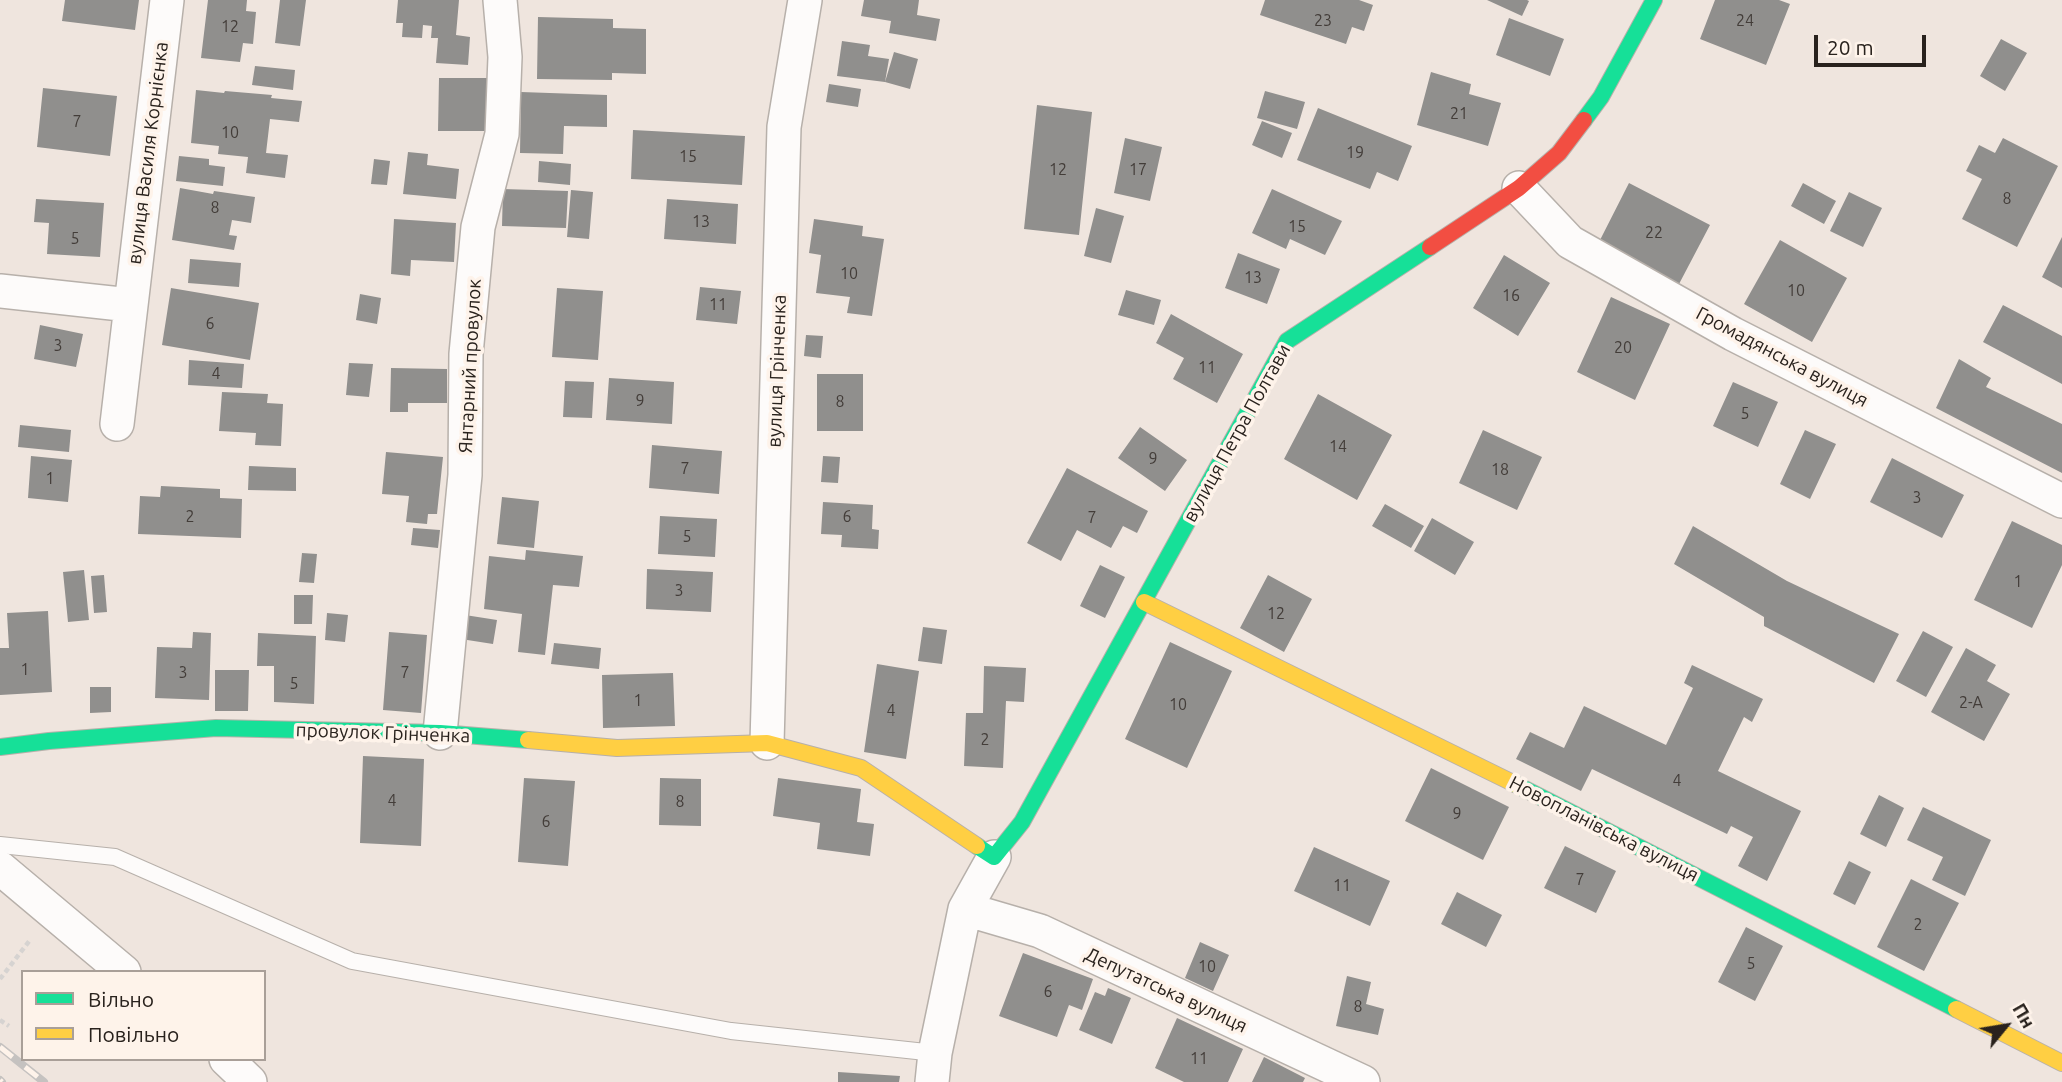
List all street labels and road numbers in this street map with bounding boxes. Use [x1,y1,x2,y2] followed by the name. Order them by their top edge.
[123,40,173,266] street label: вулиця Василя Корнієнка
[454,278,486,454] street label: Янтарний провулок
[763,294,791,448] street label: вулиця Грінченка
[1692,302,1872,412] street label: Громадянська вулиця
[1179,340,1295,526] street label: вулиця Петра Полтави
[295,719,471,747] street label: провулок Грінченка
[1506,771,1702,887] street label: Новопланівська вулиця
[1081,942,1251,1038] street label: Депутатська вулиця

